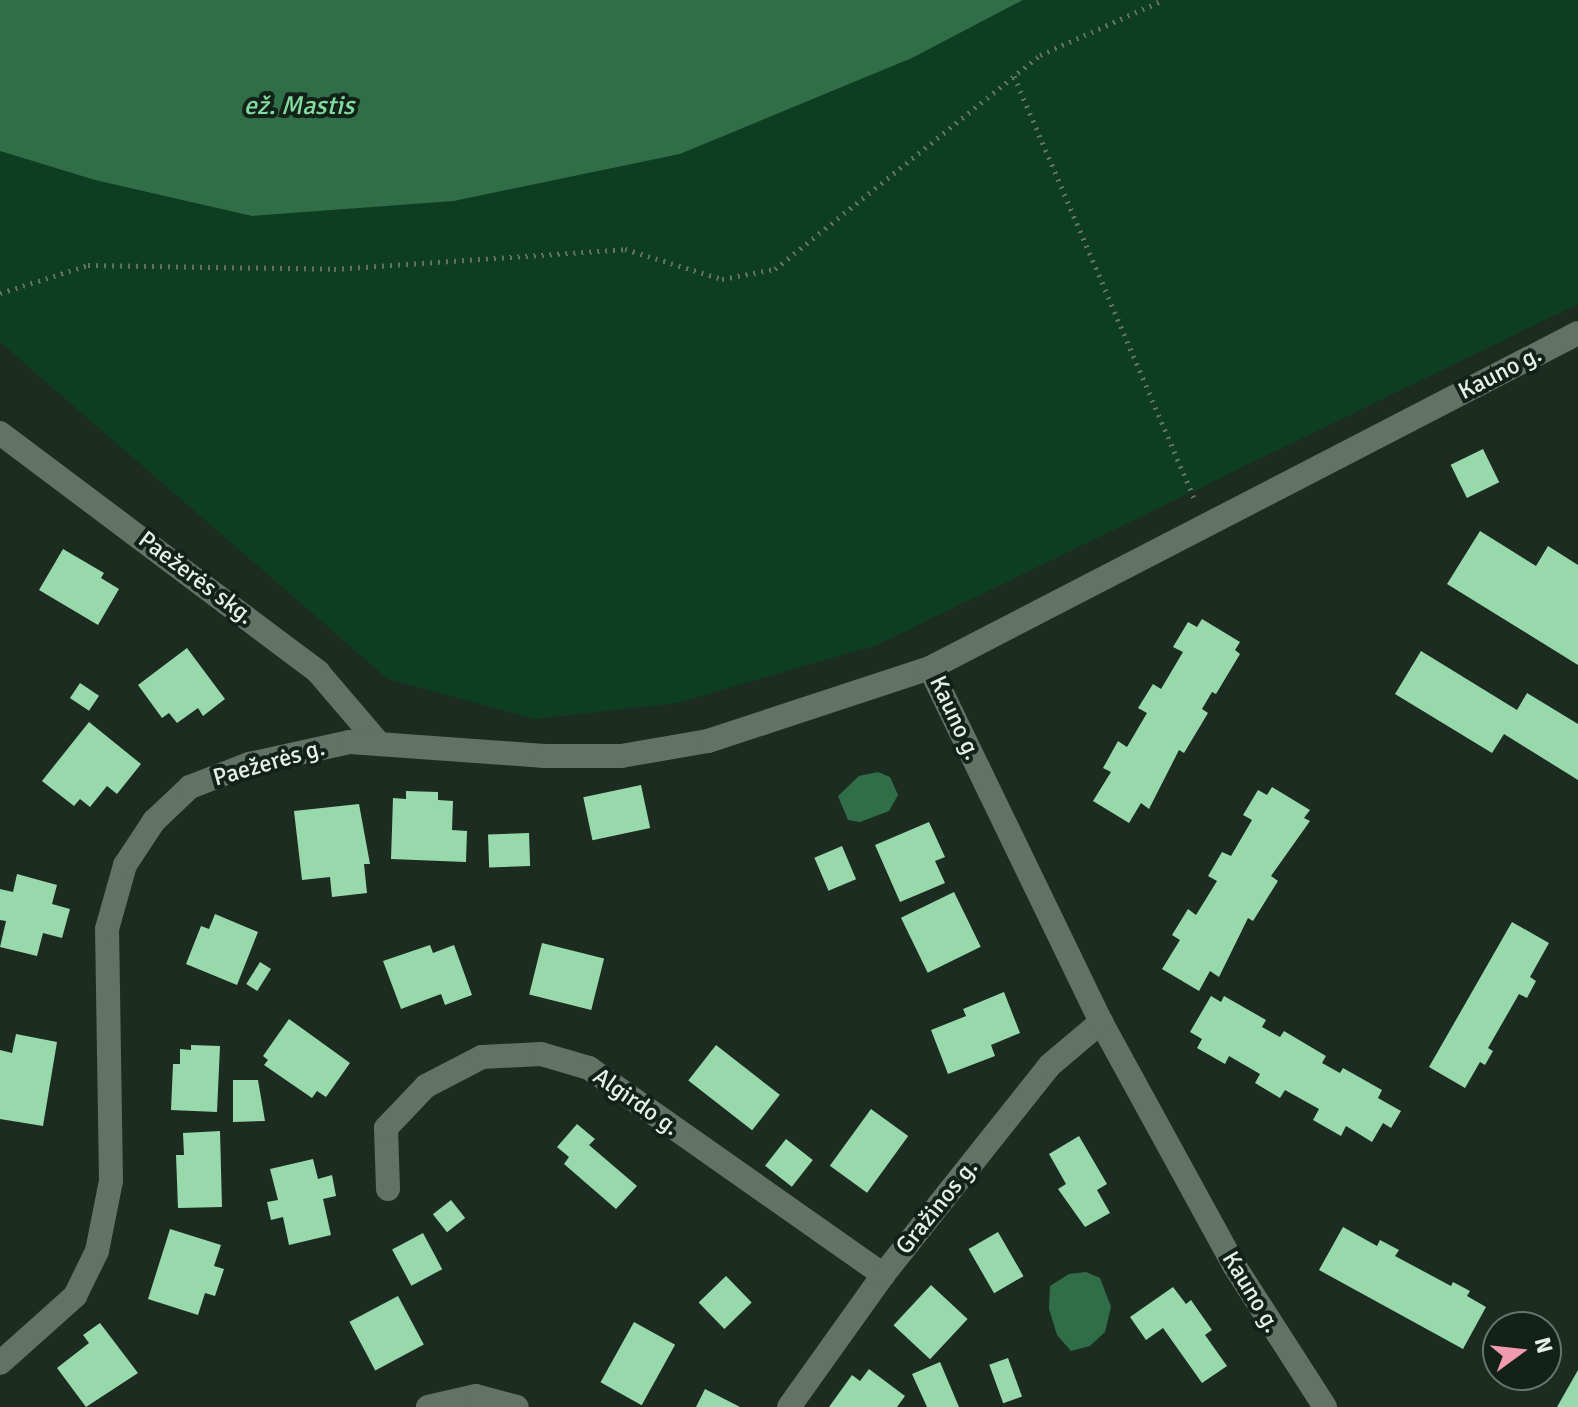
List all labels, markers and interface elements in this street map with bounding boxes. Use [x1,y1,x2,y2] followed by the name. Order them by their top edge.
[244,91,354,123] water label: ež. Mastis
[1454,340,1546,406] street label: Kauno g.
[133,525,259,631] street label: Paežerės skg.
[923,671,987,765] street label: Kauno g.
[210,733,328,793] street label: Paežerės g.
[587,1062,685,1142] street label: Algirdo g.
[890,1154,984,1260] street label: Gražinos g.
[1216,1246,1286,1338] street label: Kauno g.
[1482,1311,1562,1391] north arrow
[1529,1334,1559,1356] text: N

